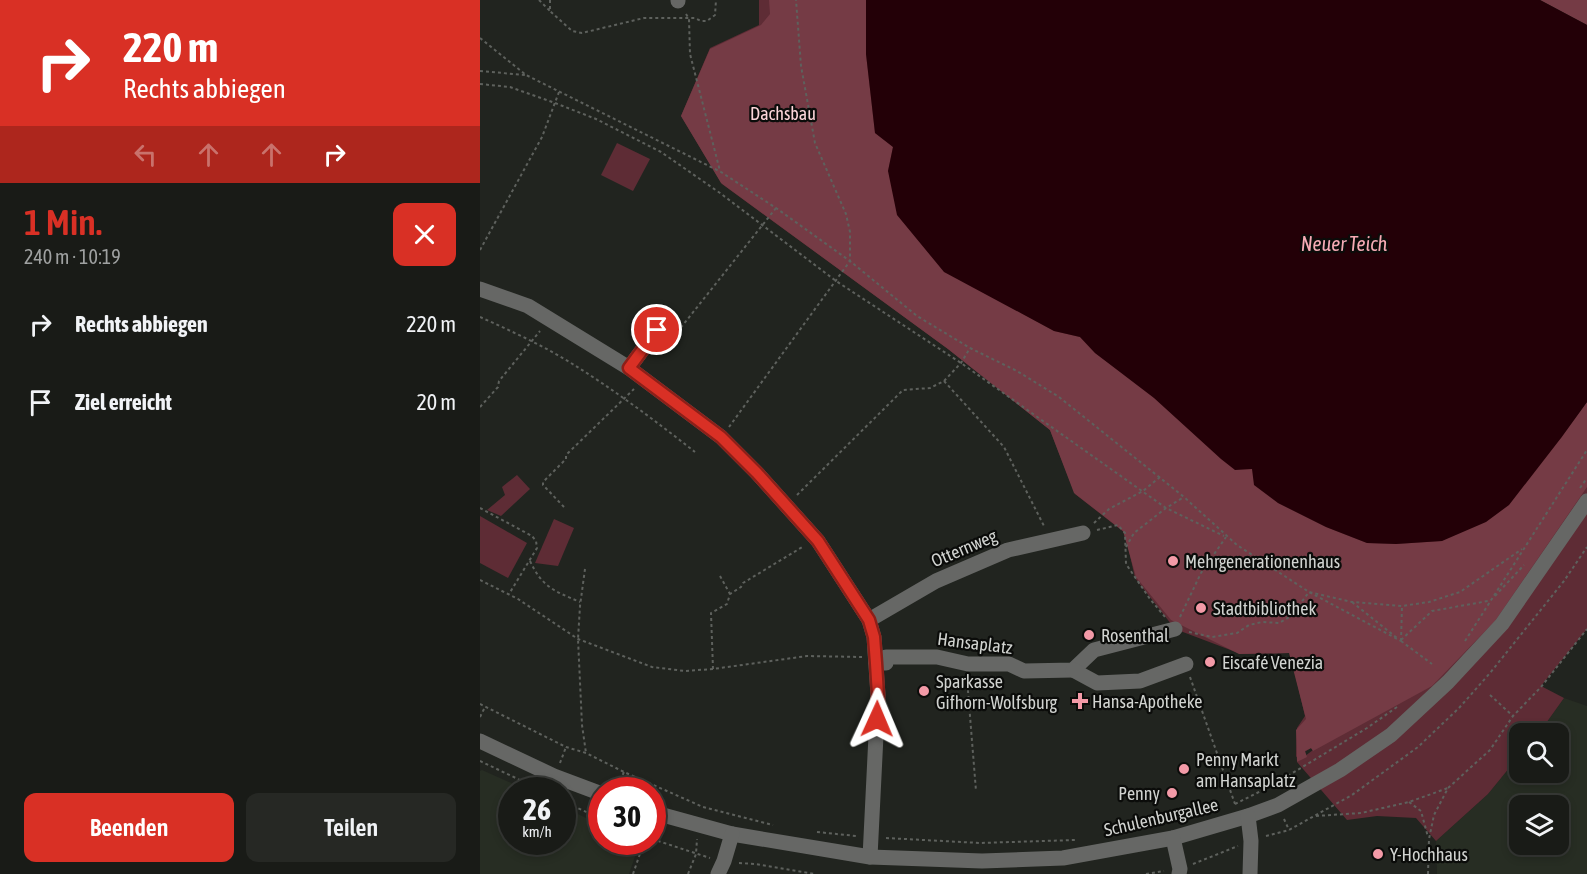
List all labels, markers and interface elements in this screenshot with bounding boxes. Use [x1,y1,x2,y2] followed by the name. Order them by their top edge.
[123,23,218,71] text: 220 m
[24,24,102,102] icon: right
[123,73,286,104] text: Rechts abbiegen
[750,103,816,124] park label: Dachsbau
[129,138,162,171] icon: left
[192,138,225,171] icon: ahead
[255,138,288,171] icon: ahead
[318,138,351,171] icon: right
[24,201,102,243] text: 1 Min.
[393,203,456,266] button: close
[1301,232,1388,255] water label: Neuer Teich
[24,245,121,268] text: 240 m · 10:19
[631,304,682,355] pin
[24,308,57,341] icon: right
[75,311,208,337] text: Rechts abbiegen
[406,311,456,337] text: 220 m
[640,313,673,346] icon: arrive
[24,386,57,419] icon: arrive
[75,389,172,415] text: Ziel erreicht
[416,389,456,415] text: 20 m
[928,525,1000,571] street label: Otternweg
[1185,551,1340,572] place label: Mehrgenerationenhaus
[1166,554,1180,568] marker: Mehrgenerationenhaus
[1213,598,1316,619] place label: Stadtbibliothek
[1194,601,1208,615] marker: Stadtbibliothek
[1101,625,1169,646] place label: Rosenthal
[936,628,1014,658] street label: Hansaplatz
[1082,628,1096,642] marker: Rosenthal
[1222,652,1323,673] place label: Eiscafé Venezia
[1203,655,1217,669] marker: Eiscafé Venezia
[936,671,1057,713] place label: Sparkasse Gifhorn-Wolfsburg
[917,684,931,698] marker: Sparkasse Gifhorn-Wolfsburg
[845,687,909,751] position arrow
[1092,691,1202,712] place label: Hansa-Apotheke
[1073,694,1087,708] marker: Hansa-Apotheke
[1509,723,1569,855] map controls
[1509,723,1569,783] button: search
[1196,749,1296,791] place label: Penny Markt am Hansaplatz
[1177,762,1191,776] marker: Penny Markt am Hansaplatz
[588,777,666,855] speed limit sign: 30
[1118,783,1160,804] place label: Penny
[1165,786,1179,800] marker: Penny
[523,792,551,826] text: 26
[24,793,234,862] button: Beenden
[246,793,456,862] button: Teilen
[1102,794,1220,840] street label: Schulenburgallee
[1509,795,1569,855] button: layers
[522,823,552,840] text: km/h
[1390,844,1468,865] place label: Y-Hochhaus
[1371,847,1385,861] marker: Y-Hochhaus

